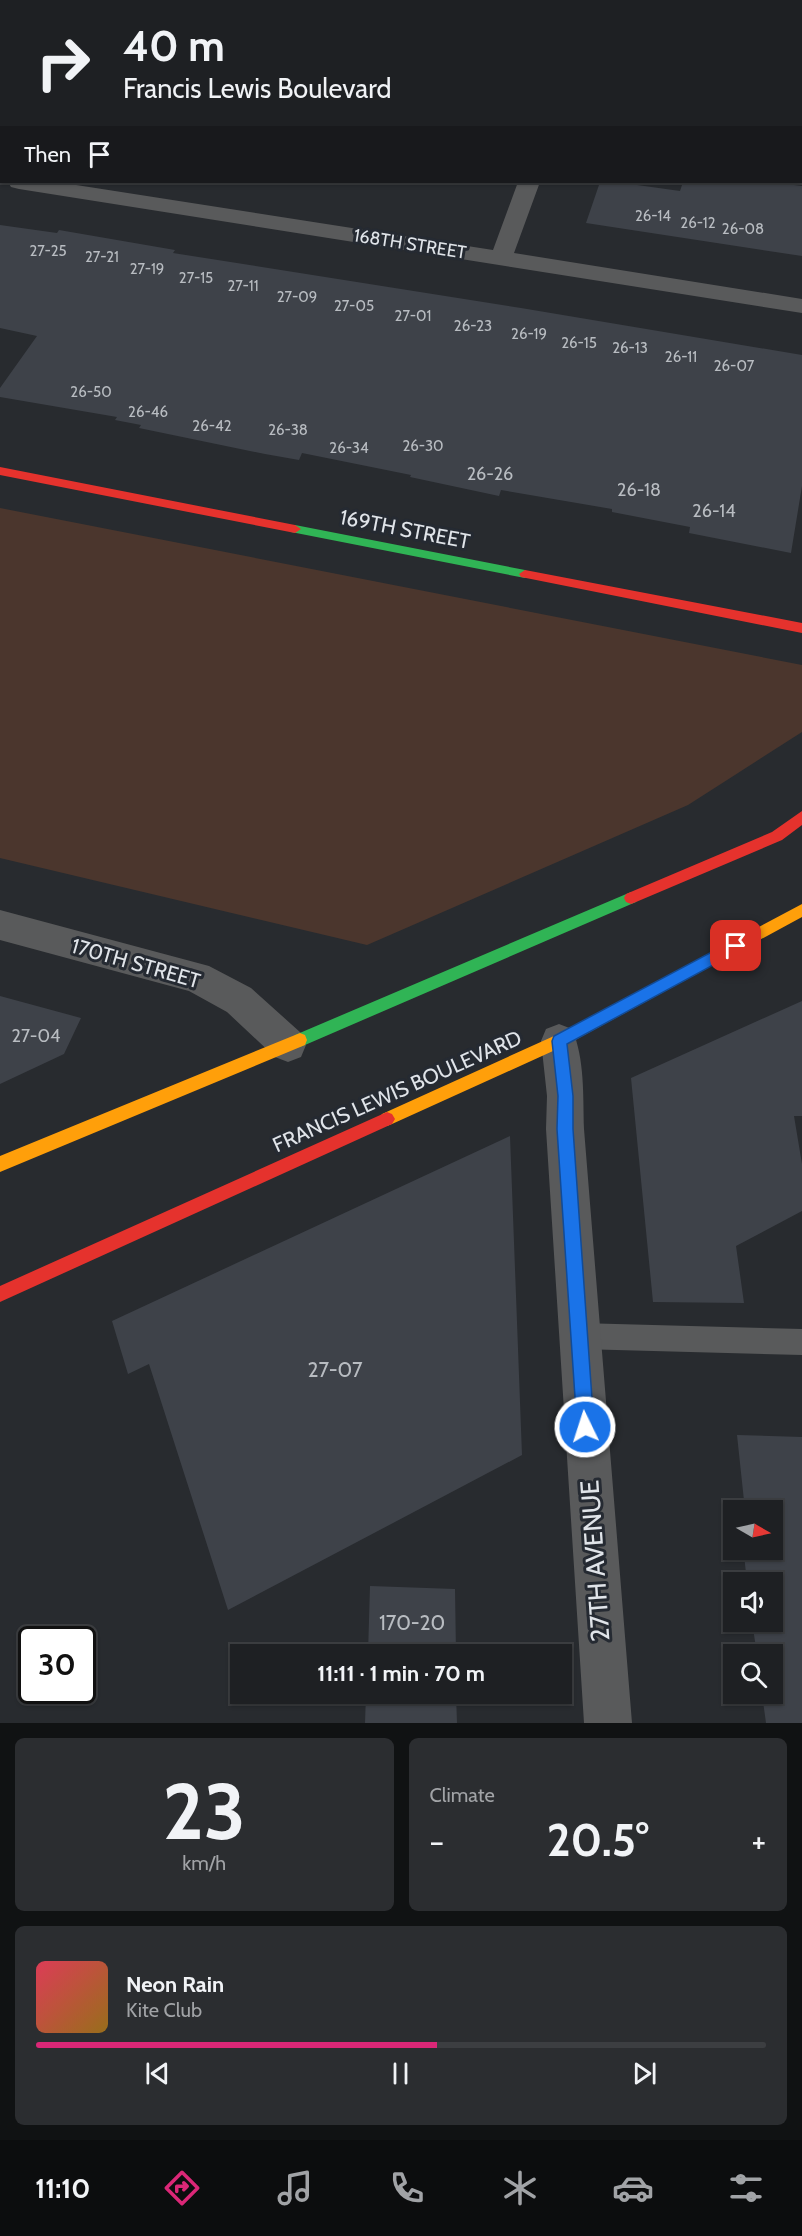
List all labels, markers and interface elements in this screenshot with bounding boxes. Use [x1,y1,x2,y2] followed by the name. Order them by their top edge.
[123,20,225,72] text: 40 m
[24,24,102,102] icon: right
[123,72,392,105] text: Francis Lewis Boulevard
[83,138,116,171] icon: arrive
[24,141,71,168] text: Then
[635,207,671,225] house number: 26-14
[680,214,716,232] house number: 26-12
[722,220,764,238] house number: 26-08
[352,224,468,264] street label: 168TH STREET
[29,242,67,260] house number: 27-25
[85,248,119,266] house number: 27-21
[130,260,164,278] house number: 27-19
[179,269,213,287] house number: 27-15
[227,277,259,295] house number: 27-11
[277,288,317,306] house number: 27-09
[334,297,374,315] house number: 27-05
[395,307,431,325] house number: 27-01
[454,317,492,335] house number: 26-23
[511,325,547,343] house number: 26-19
[561,334,597,352] house number: 26-15
[612,339,648,357] house number: 26-13
[665,348,697,366] house number: 26-11
[714,357,755,375] house number: 26-07
[70,383,112,401] house number: 26-50
[128,403,168,421] house number: 26-46
[192,417,232,435] house number: 26-42
[268,421,308,439] house number: 26-38
[402,437,444,455] house number: 26-30
[329,439,369,457] house number: 26-34
[467,463,513,485] house number: 26-26
[617,479,661,501] house number: 26-18
[692,500,736,522] house number: 26-14
[338,504,472,554] street label: 169TH STREET
[710,920,761,971] pin
[719,929,752,962] icon: arrive
[69,933,203,993] street label: 170TH STREET
[12,1025,60,1047] house number: 27-04
[269,1025,525,1157] street label: FRANCIS LEWIS BOULEVARD
[307,1357,363,1382] house number: 27-07
[553,1395,617,1459] position arrow
[573,1479,617,1643] street label: 27TH AVENUE
[723,1500,783,1560] north arrow
[723,1500,783,1704] map controls
[723,1572,783,1632] button: sound
[379,1610,445,1635] house number: 170-20
[18,1626,96,1704] speed limit sign: 30
[723,1644,783,1704] button: search
[317,1660,485,1687] text: 11:11 · 1 min · 70 m
[163,1764,246,1859] text: 23
[430,1783,495,1807] text: Climate
[547,1813,649,1867] text: 20.5°
[430,1821,444,1861] text: −
[751,1821,766,1861] text: +
[182,1851,226,1875] text: km/h
[126,1971,224,1998] text: Neon Rain
[126,1998,202,2022] text: Kite Club
[141,2057,174,2090] icon: previous
[384,2057,417,2090] icon: pause
[628,2057,661,2090] icon: next
[161,2167,203,2209] icon: directions
[274,2167,316,2209] icon: music
[386,2167,428,2209] icon: phone
[499,2167,541,2209] icon: climate
[612,2167,654,2209] icon: car
[725,2167,767,2209] icon: filters
[35,2172,90,2205] text: 11:10

